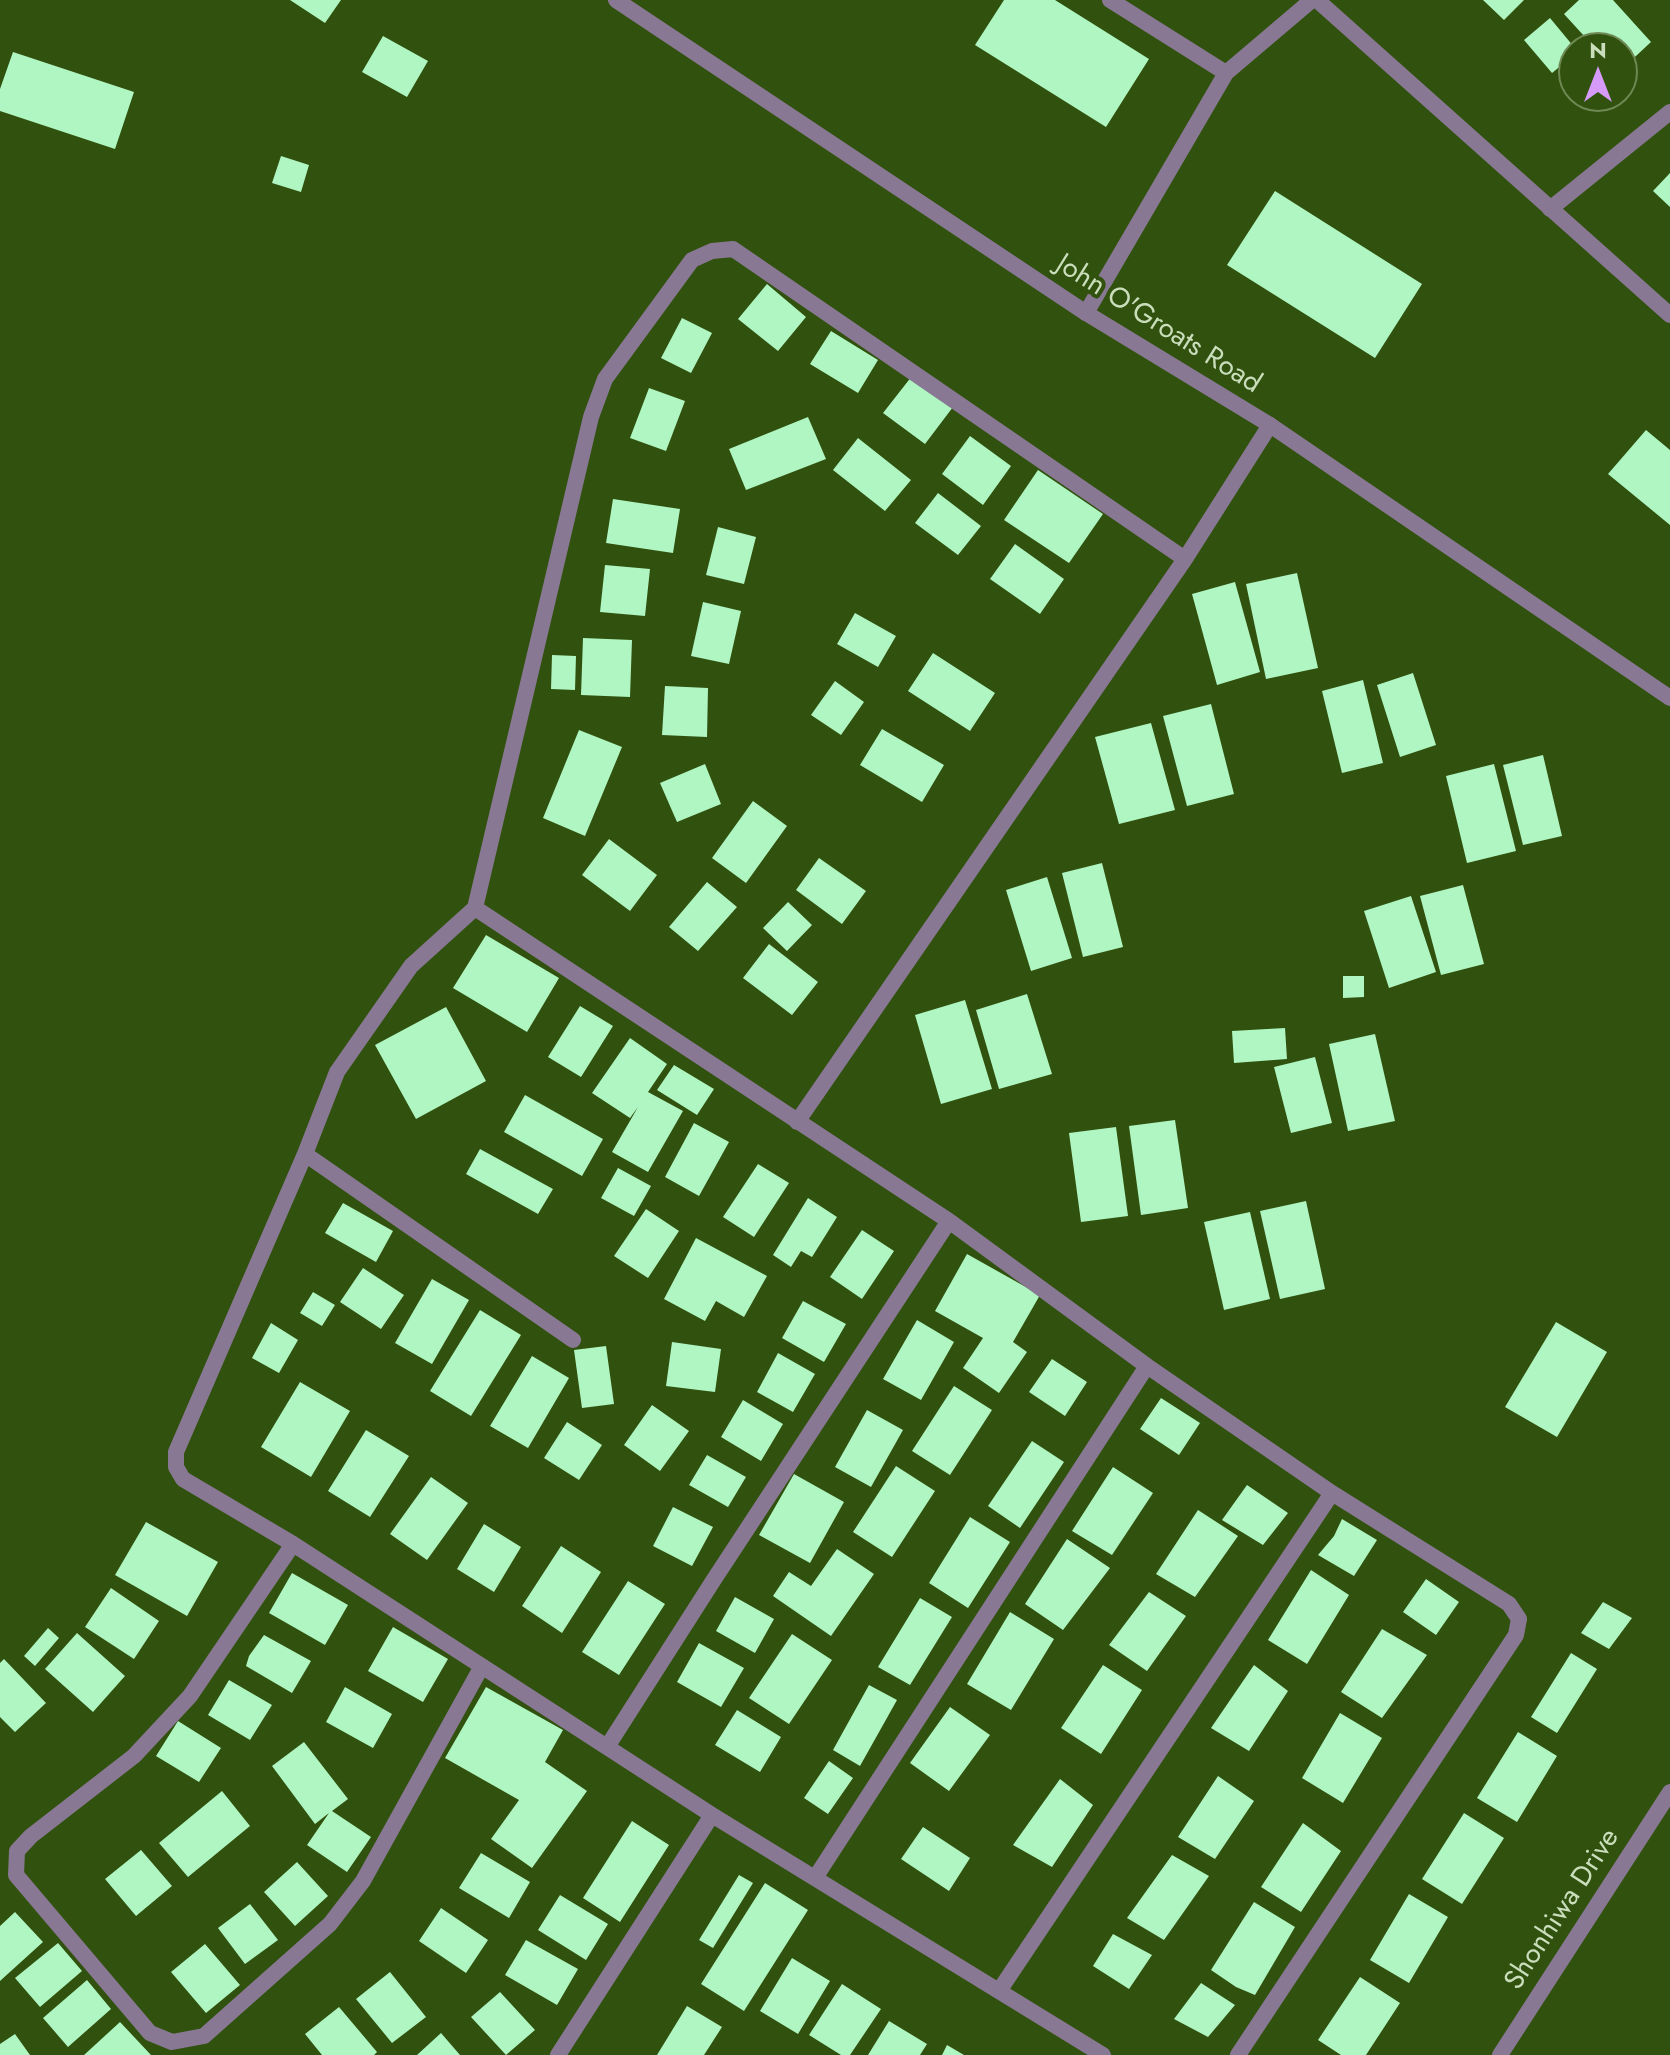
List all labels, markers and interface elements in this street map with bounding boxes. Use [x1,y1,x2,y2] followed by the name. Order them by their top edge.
[1558,32,1638,112] north arrow
[1589,34,1607,66] text: N
[1049,248,1267,402] street label: John O'Groats Road
[1498,1823,1628,1997] street label: Shonhiwa Drive

